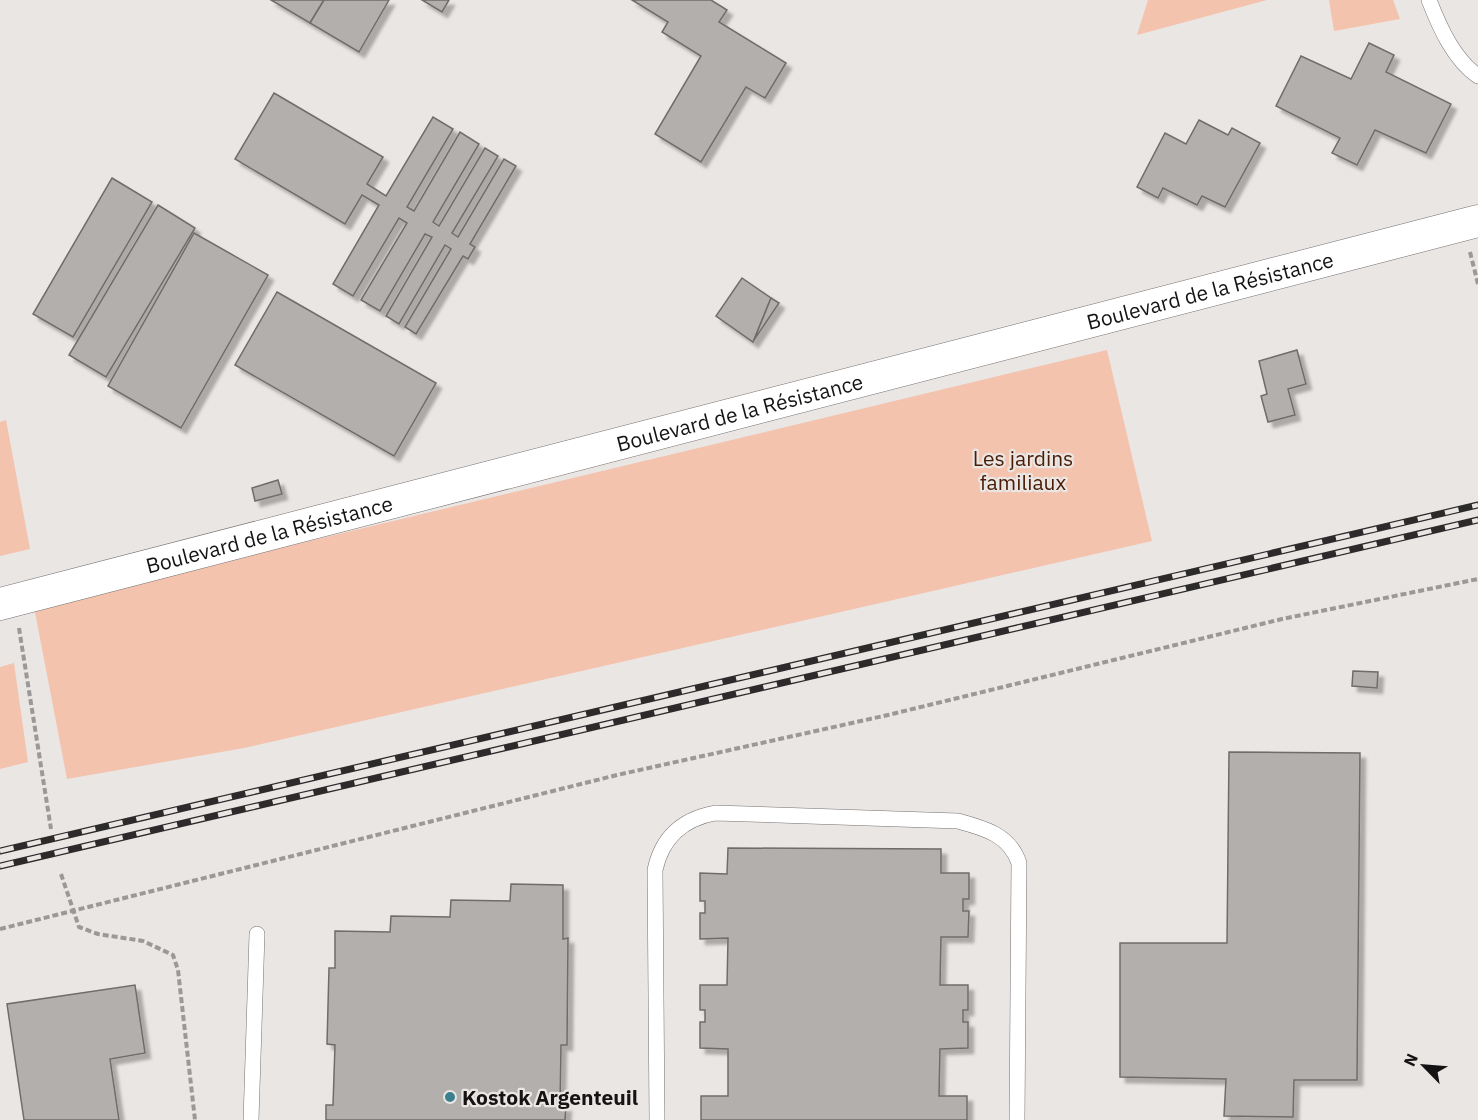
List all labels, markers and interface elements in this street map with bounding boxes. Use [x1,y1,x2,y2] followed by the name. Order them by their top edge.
[1084,245,1336,336] street label: Boulevard de la Résistance
[613,367,866,458] street label: Boulevard de la Résistance
[973,444,1073,496] park label: Les jardins familiaux
[143,489,396,580] street label: Boulevard de la Résistance
[1394,1036,1454,1096] north arrow
[1399,1050,1422,1069] text: N
[462,1083,638,1111] place label: Kostok Argenteuil
[443,1090,457,1104] marker: Kostok Argenteuil

